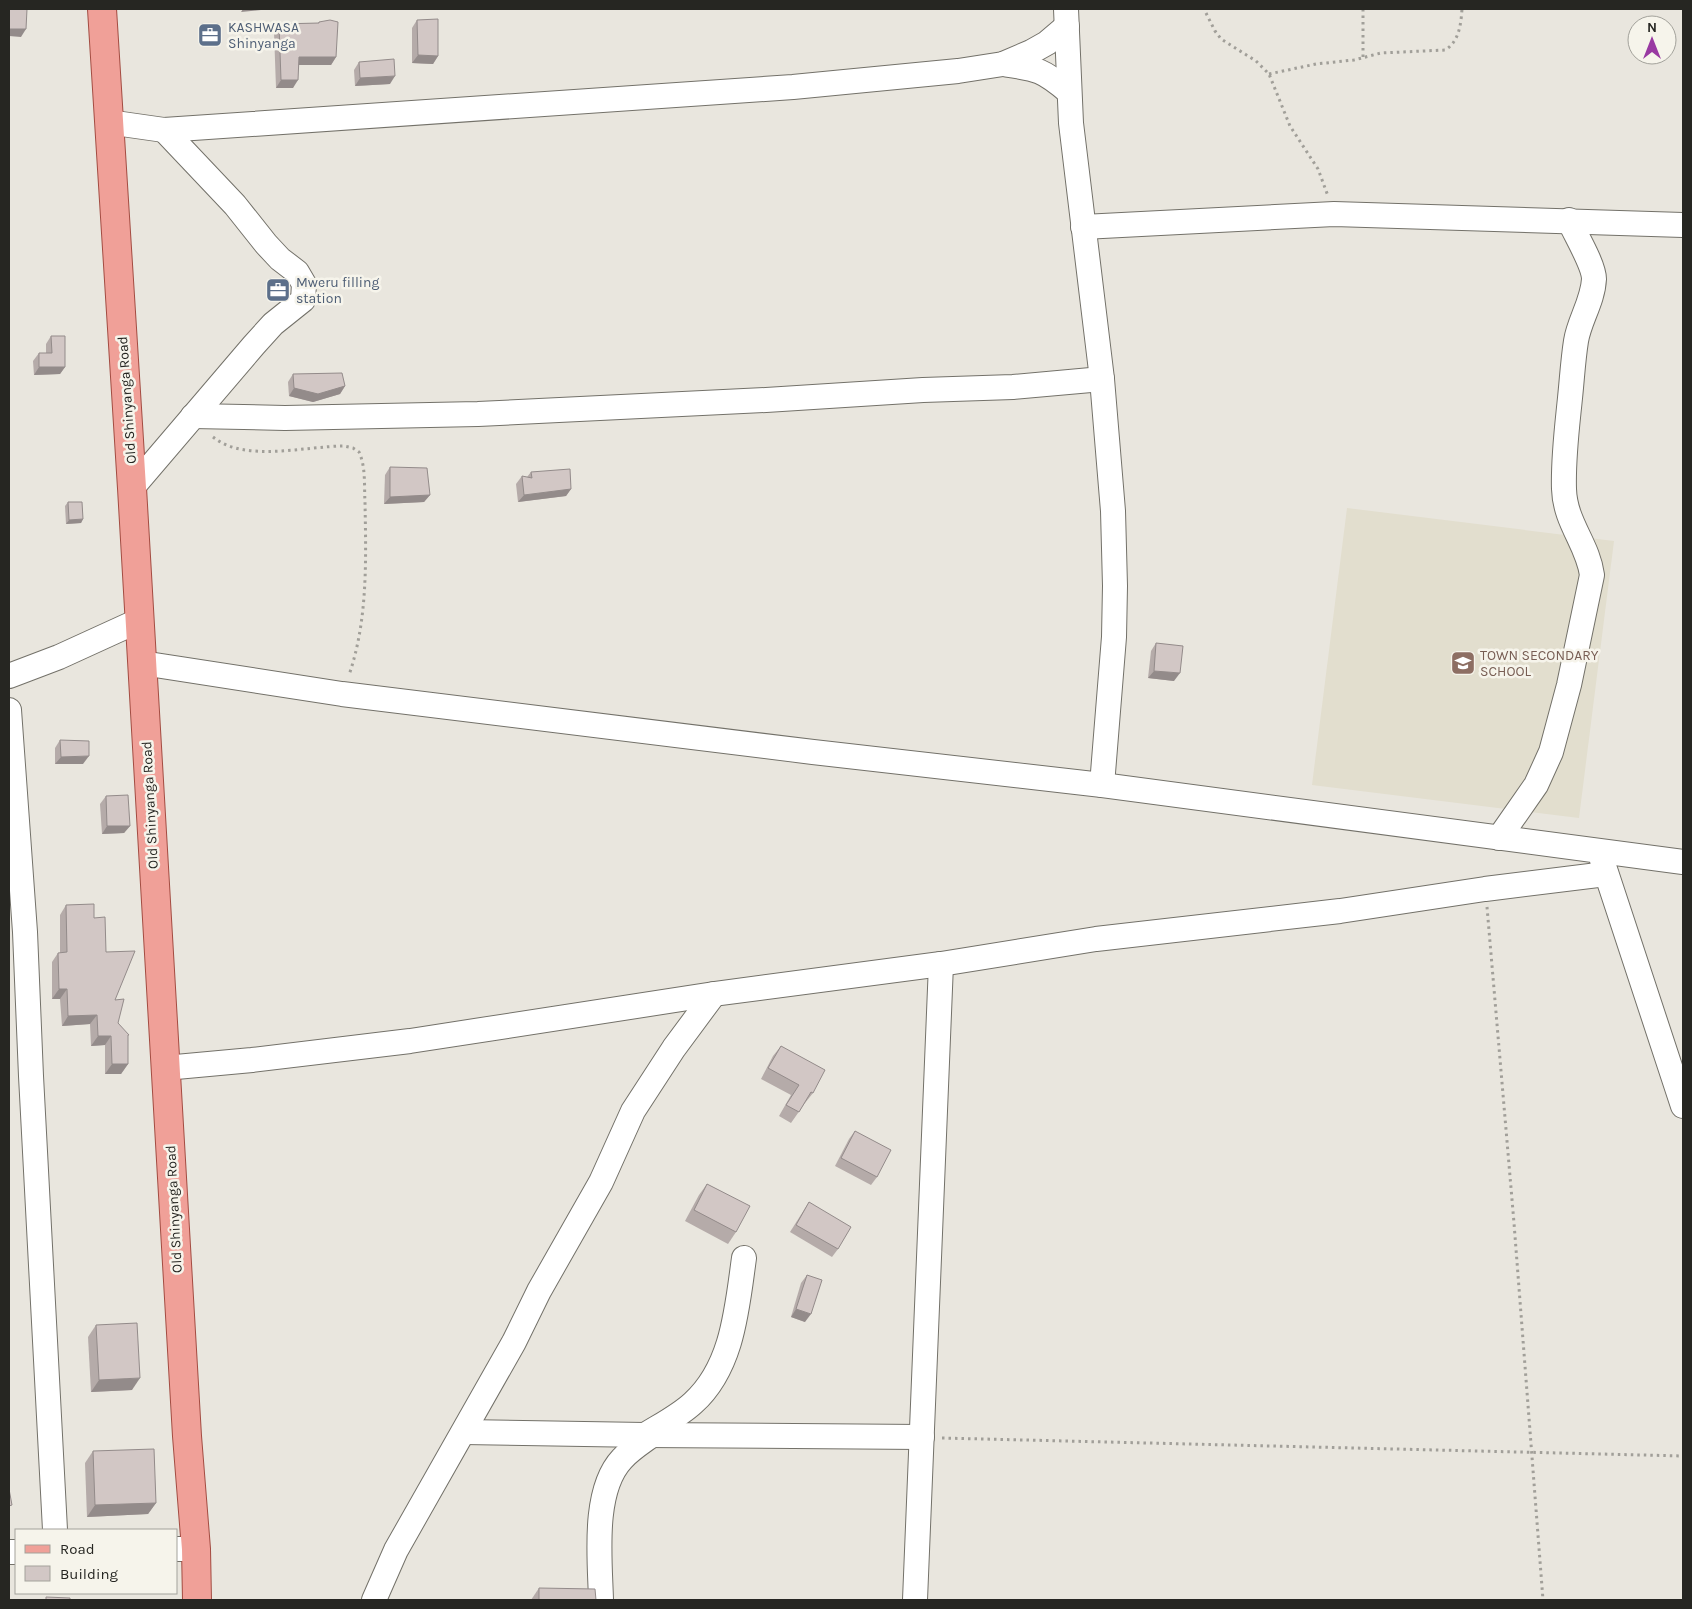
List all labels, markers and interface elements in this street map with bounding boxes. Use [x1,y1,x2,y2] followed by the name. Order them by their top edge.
[1627,15,1677,65] north arrow
[228,19,299,52] place label: KASHWASA Shinyanga
[1647,19,1657,36] text: N
[197,22,223,48] office icon: KASHWASA Shinyanga
[296,274,379,307] place label: Mweru filling station
[265,277,291,303] office icon: Mweru filling station
[114,336,140,464] street label: Old Shinyanga Road
[1480,647,1599,680] place label: TOWN SECONDARY SCHOOL
[1450,650,1476,676] school or university icon: TOWN SECONDARY SCHOOL
[138,741,162,869] street label: Old Shinyanga Road
[162,1145,186,1273] street label: Old Shinyanga Road
[15,1529,178,1594] legend
[60,1540,95,1558] text: Road
[60,1565,118,1583] text: Building

